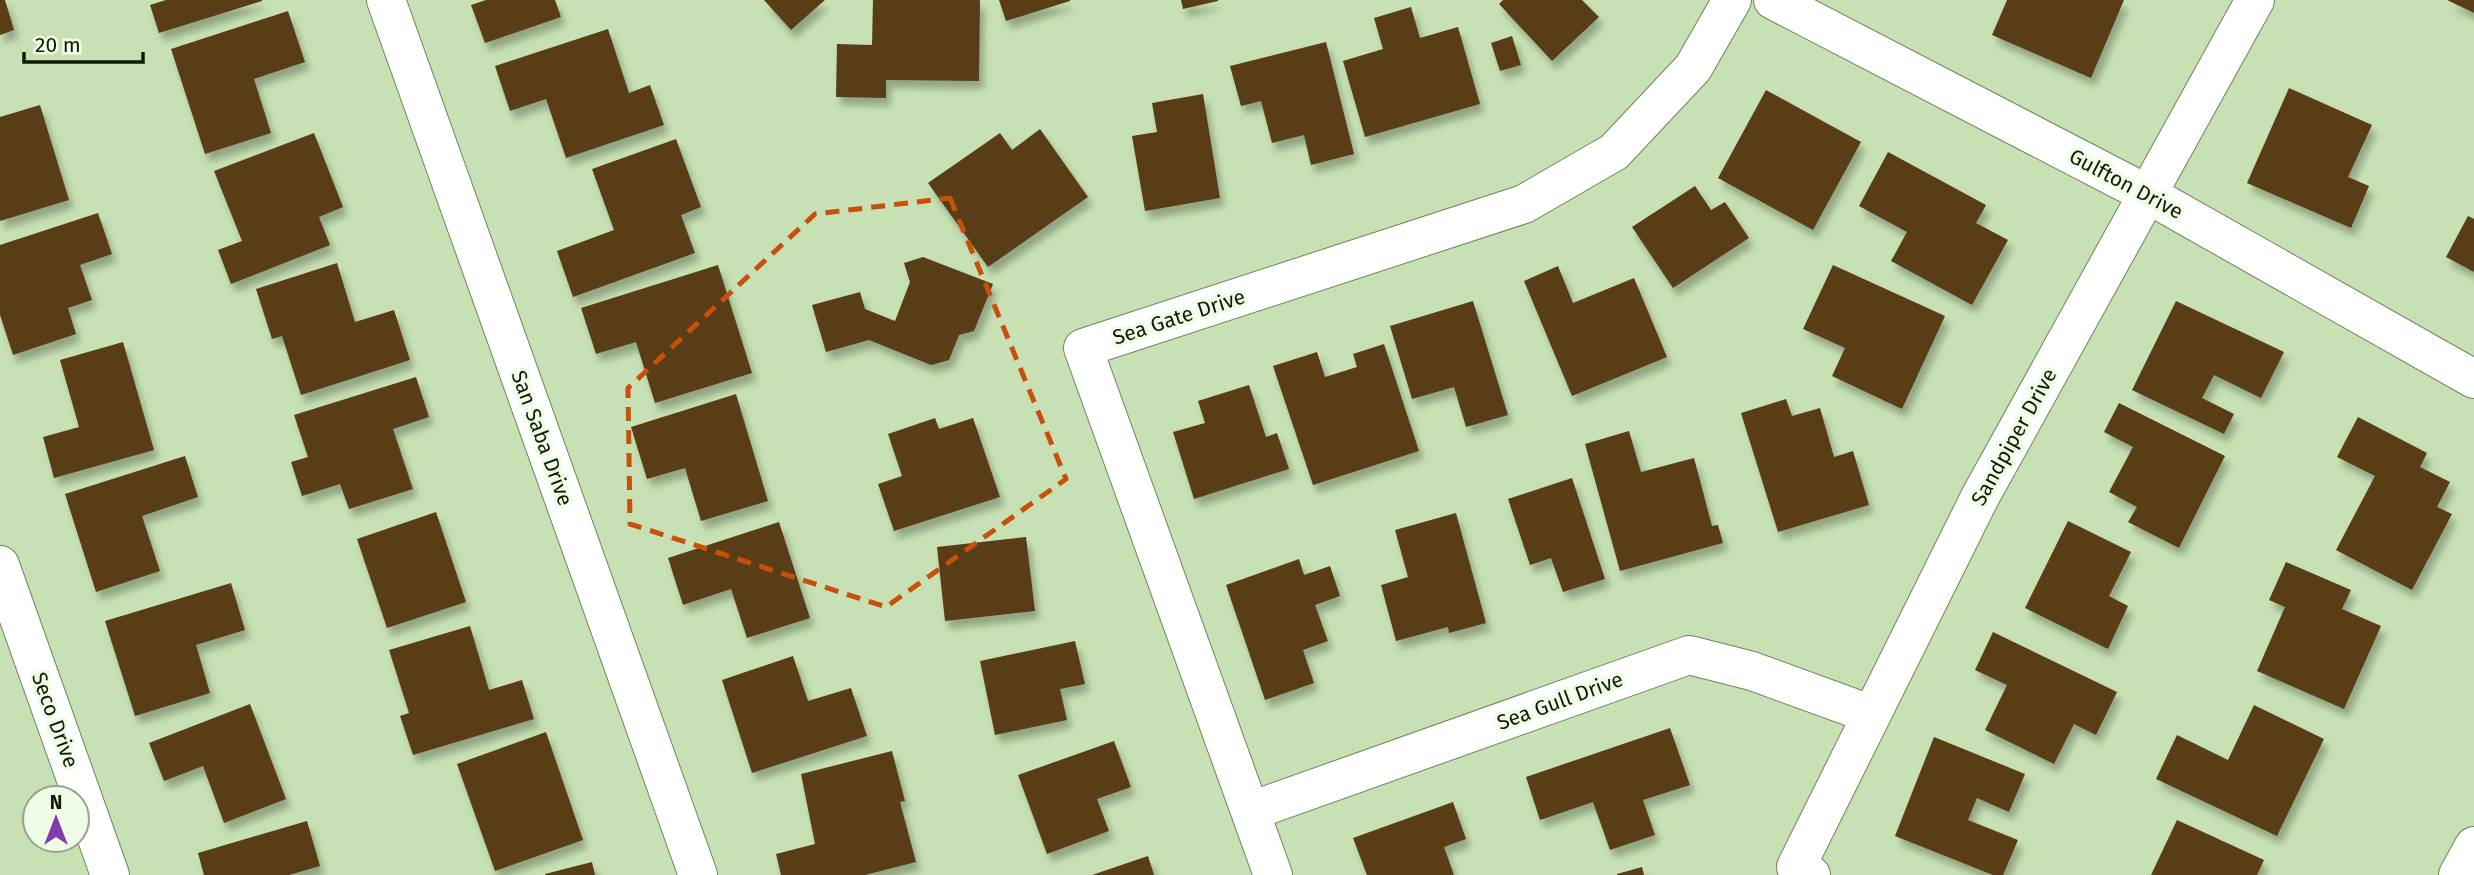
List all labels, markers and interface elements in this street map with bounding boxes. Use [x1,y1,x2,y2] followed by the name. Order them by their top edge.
[24,21,144,65] scale bar
[35,32,81,58] text: 20 m
[2065,143,2187,225] street label: Gulfton Drive
[1109,283,1249,351] street label: Sea Gate Drive
[1966,364,2062,510] street label: Sandpiper Drive
[505,367,579,509] street label: San Saba Drive
[1493,666,1627,736] street label: Sea Gull Drive
[26,669,84,771] street label: Seco Drive
[21,784,91,854] north arrow
[50,791,62,814] text: N

